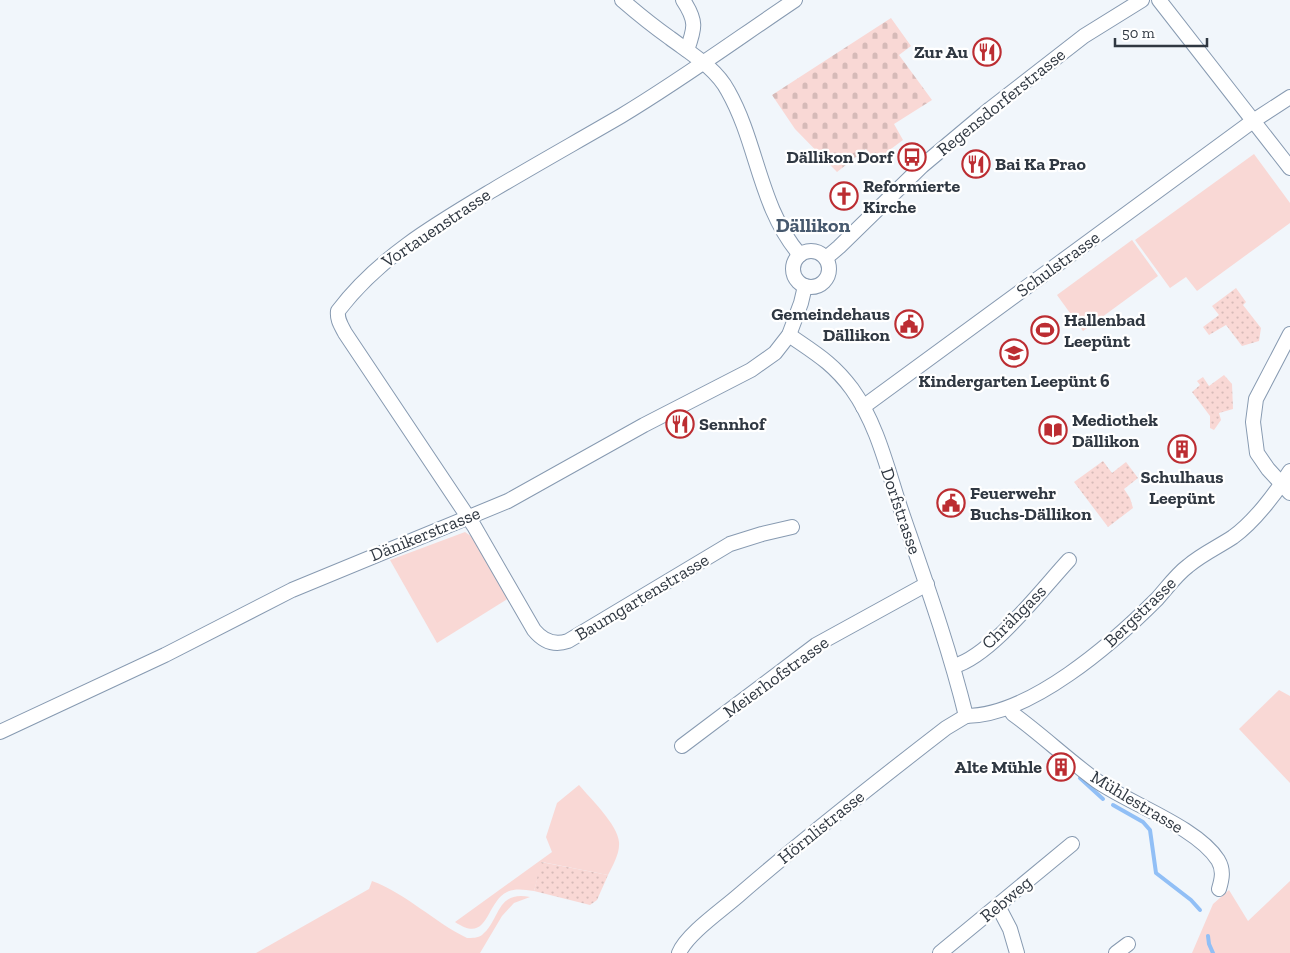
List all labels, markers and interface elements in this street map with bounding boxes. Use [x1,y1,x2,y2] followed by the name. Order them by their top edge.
[1115,15,1208,47] scale bar
[1122,24,1155,42] text: 50 m
[972,37,1002,67] restaurant icon: Zur Au
[914,41,968,63] place label: Zur Au
[932,43,1070,161] street label: Regensdorferstrasse
[897,142,927,172] bus stop icon: Dällikon Dorf
[786,146,895,168] place label: Dällikon Dorf
[961,149,991,179] restaurant icon: Bai Ka Prao
[995,153,1086,175] place label: Bai Ka Prao
[863,175,960,218] place label: Reformierte Kirche
[829,181,859,211] church icon: Reformierte Kirche
[377,183,495,273] street label: Vortauenstrasse
[776,213,851,237] district label: Dällikon
[1012,226,1104,302] street label: Schulstrasse
[771,303,890,346] place label: Gemeindehaus Dällikon
[894,309,924,339] public building icon: Gemeindehaus Dällikon
[1064,309,1146,352] place label: Hallenbad Leepünt
[1030,315,1060,345] sports icon: Hallenbad Leepünt
[999,338,1029,368] school or university icon: Kindergarten Leepünt 6
[918,370,1110,392] place label: Kindergarten Leepünt 6
[665,409,695,439] restaurant icon: Sennhof
[1072,409,1158,452] place label: Mediothek Dällikon
[699,413,767,435] place label: Sennhof
[1038,415,1068,445] library icon: Mediothek Dällikon
[1167,434,1197,464] building icon: Schulhaus Leepünt
[876,465,926,557] street label: Dorfstrasse
[1141,466,1223,509] place label: Schulhaus Leepünt
[970,482,1092,525] place label: Feuerwehr Buchs-Dällikon
[936,488,966,518] public building icon: Feuerwehr Buchs-Dällikon
[367,502,483,566] street label: Dänikerstrasse
[571,548,713,646] street label: Baumgartenstrasse
[1099,572,1181,652] street label: Bergstrasse
[977,580,1051,654] street label: Chrähgass
[719,631,833,723] street label: Meierhofstrasse
[1046,752,1076,782] building icon: Alte Mühle
[955,756,1042,778] place label: Alte Mühle
[1087,766,1187,838] street label: Mühlestrasse
[773,785,869,869] street label: Hörnlistrasse
[976,871,1036,927] street label: Rebweg

